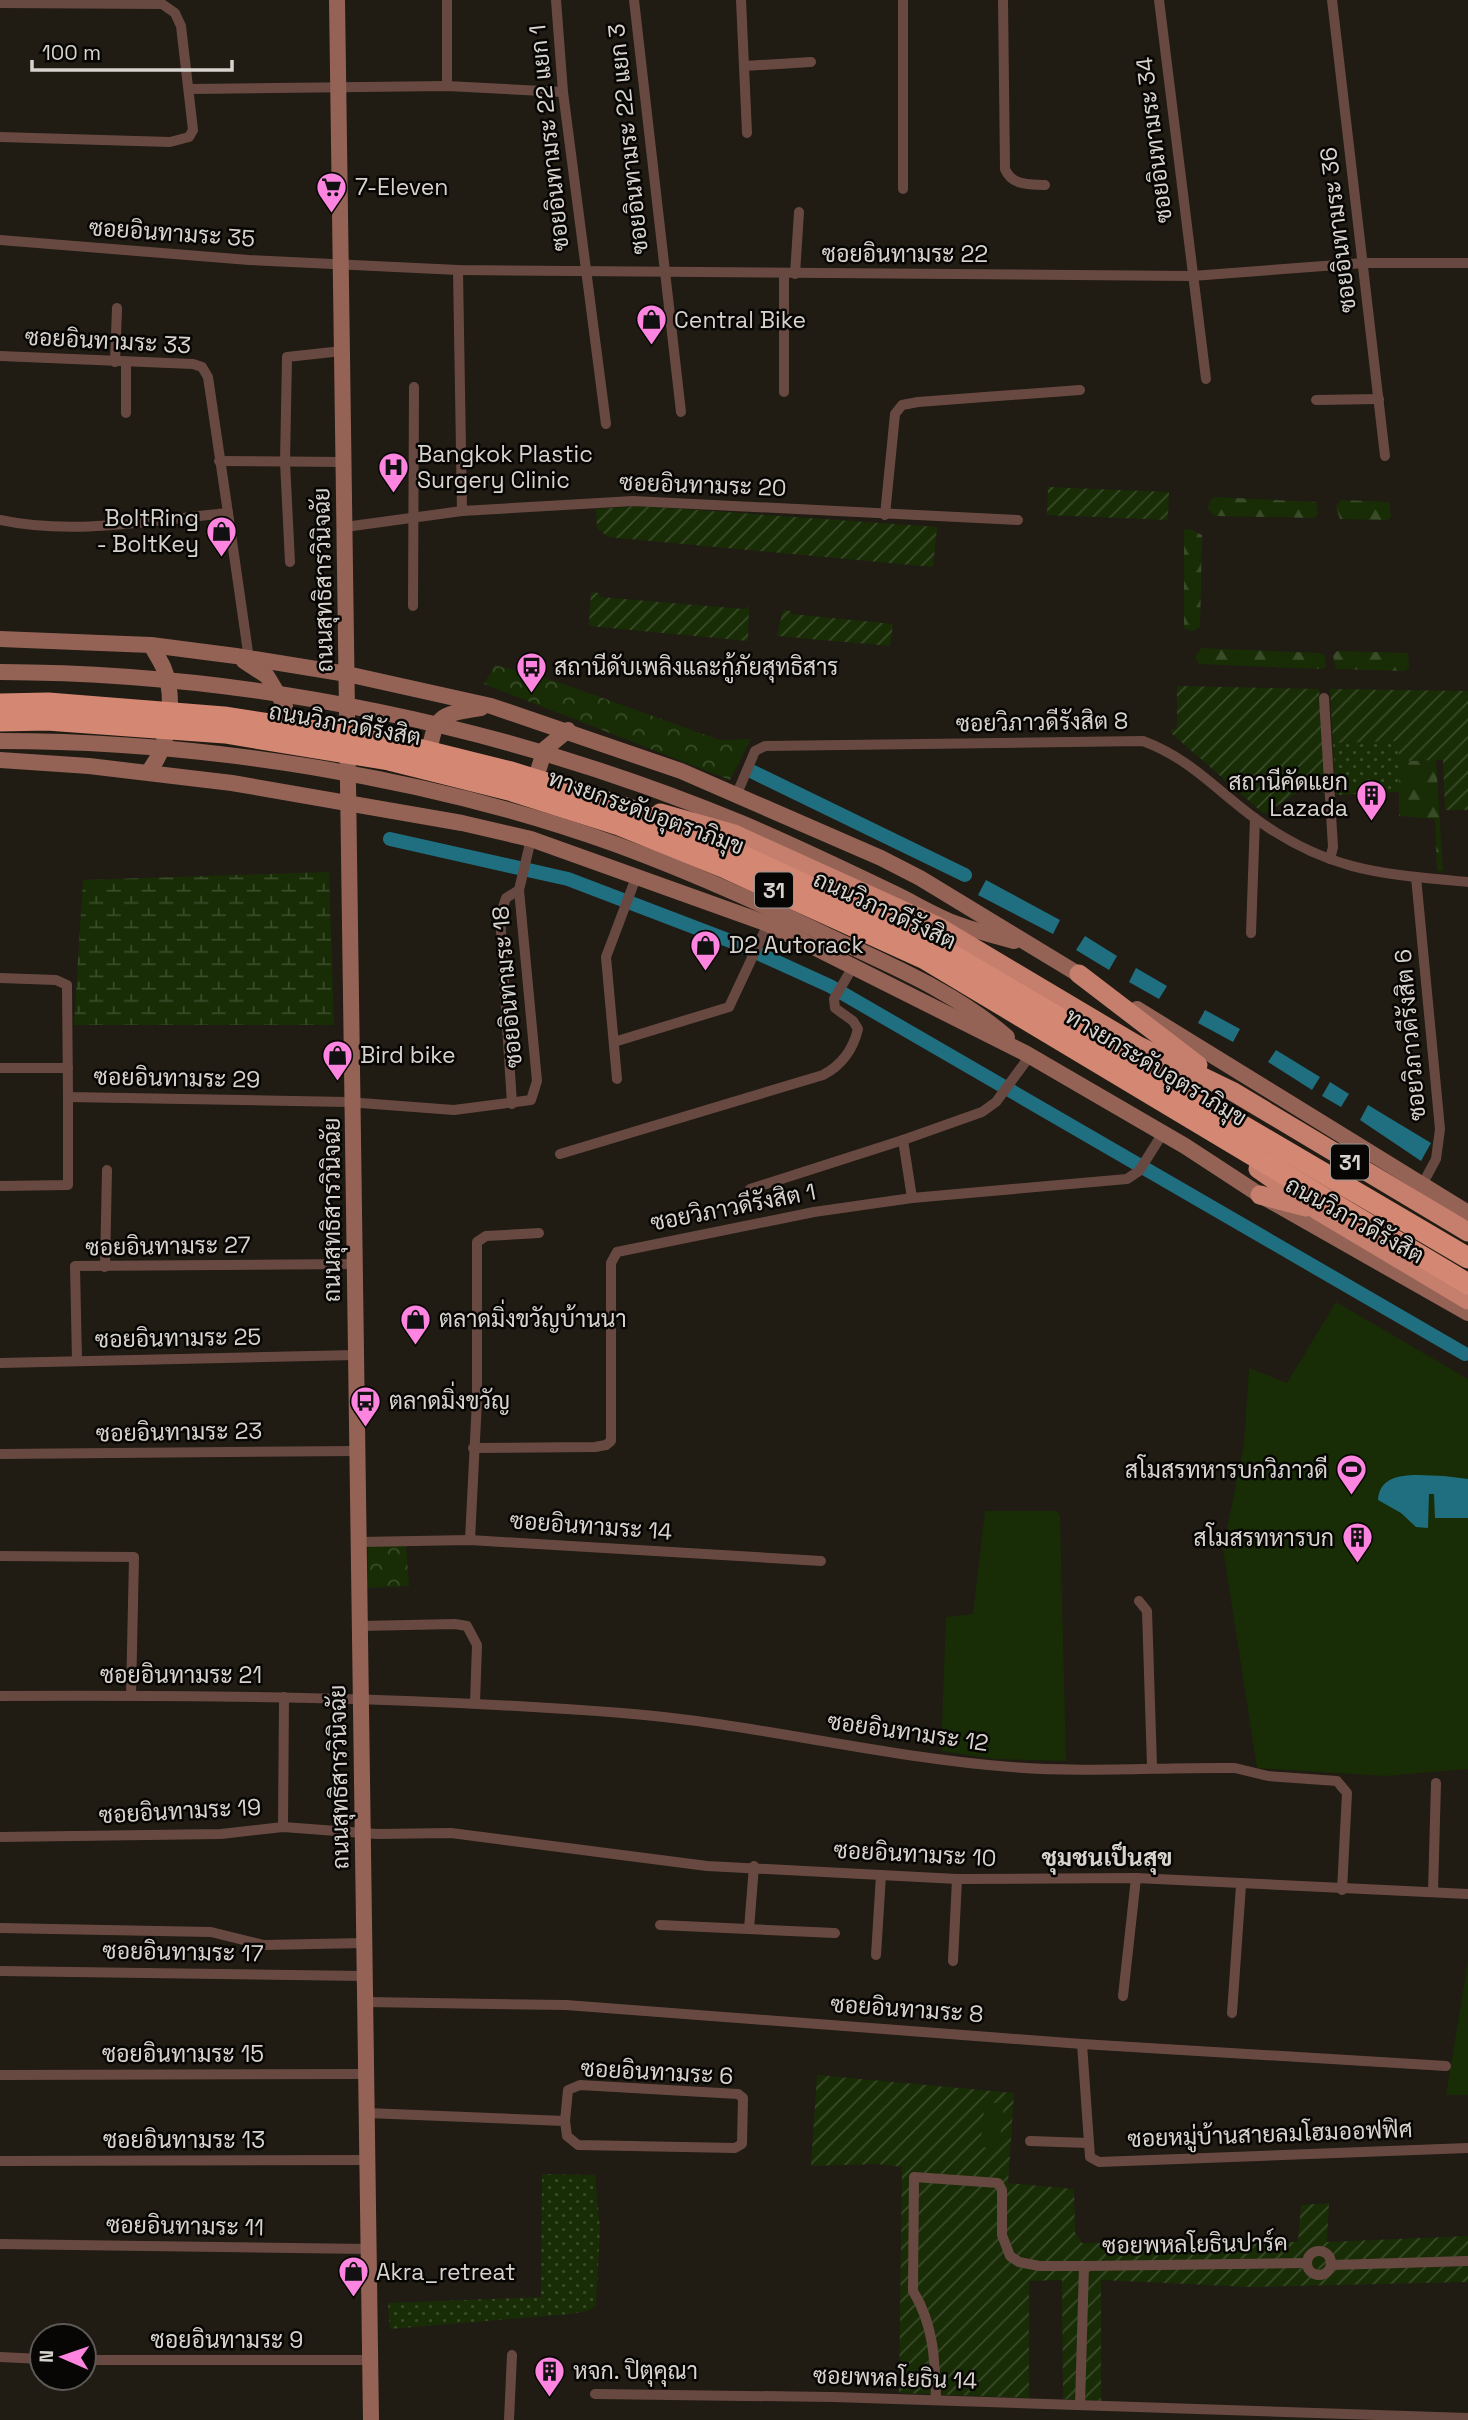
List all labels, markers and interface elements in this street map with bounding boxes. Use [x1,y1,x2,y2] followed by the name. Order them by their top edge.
[601,22,655,256] street label: ซอยอินทามระ 22 แยก 3
[522,23,576,253] street label: ซอยอินทามระ 22 แยก 1
[32,28,231,72] scale bar
[42,39,101,66] text: 100 m
[1129,55,1179,225] street label: ซอยอินทามระ 34
[1313,145,1363,315] street label: ซอยอินทามระ 36
[315,170,349,214] supermarket icon: 7-Eleven
[355,172,448,202] place label: 7-Eleven
[88,212,256,254] street label: ซอยอินทามระ 35
[822,239,988,269] street label: ซอยอินทามระ 22
[634,303,668,347] shop icon: Central Bike
[674,305,806,335] place label: Central Bike
[24,322,192,360] street label: ซอยอินทามระ 33
[417,439,593,495] place label: Bangkok Plastic Surgery Clinic
[377,450,411,494] hospital icon: Bangkok Plastic Surgery Clinic
[619,467,787,503] street label: ซอยอินทามระ 20
[306,487,341,673] street label: ถนนสุทธิสารวินิจฉัย
[96,503,199,559] place label: BoltRing - BoltKey
[205,514,239,558] shop icon: BoltRing - BoltKey
[514,650,548,694] bus stop icon: สถานีดับเพลิงและกู้ภัยสุทธิสาร
[554,652,839,684] place label: สถานีดับเพลิงและกู้ภัยสุทธิสาร
[267,696,423,752] street label: ถนนวิภาวดีรังสิต
[956,705,1128,739] street label: ซอยวิภาวดีรังสิต 8
[543,763,748,862] street label: ทางยกระดับอุตราภิมุข
[1228,767,1348,823] place label: สถานีคัดแยก Lazada
[1354,778,1388,822] building icon: สถานีคัดแยก Lazada
[809,864,961,956] street label: ถนนวิภาวดีรังสิต
[755,872,793,908] road number: 31
[485,905,529,1069] street label: ซอยอินทามระ 18
[689,928,723,972] shop icon: D2 Autorack
[729,930,864,960] place label: D2 Autorack
[1388,948,1432,1122] street label: ซอยวิภาวดีรังสิต 6
[1059,1001,1252,1134] street label: ทางยกระดับอุตราภิมุข
[320,1038,354,1082] shop icon: Bird bike
[360,1040,456,1070] place label: Bird bike
[93,1062,261,1094] street label: ซอยอินทามระ 29
[317,1118,348,1302] street label: ถนนสุทธิสารวินิจฉัย
[1331,1144,1369,1180] road number: 31
[1280,1170,1430,1270] street label: ถนนวิภาวดีรังสิต
[648,1176,818,1238] street label: ซอยวิภาวดีรังสิต 1
[85,1230,251,1262] street label: ซอยอินทามระ 27
[439,1299,627,1334] place label: ตลาดมิ่งขวัญบ้านนา
[399,1302,433,1346] shop icon: ตลาดมิ่งขวัญบ้านนา
[95,1322,261,1354] street label: ซอยอินทามระ 25
[389,1381,510,1416] place label: ตลาดมิ่งขวัญ
[349,1384,383,1428] bus stop icon: ตลาดมิ่งขวัญ
[96,1416,262,1448] street label: ซอยอินทามระ 23
[1334,1453,1368,1497] sports icon: สโมสรทหารบกวิภาวดี
[1125,1454,1328,1485] place label: สโมสรทหารบกวิภาวดี
[509,1505,673,1547] street label: ซอยอินทามระ 14
[1340,1521,1374,1565] building icon: สโมสรทหารบก
[1193,1522,1334,1553] place label: สโมสรทหารบก
[100,1660,262,1690] street label: ซอยอินทามระ 21
[322,1684,357,1870] street label: ถนนสุทธิสารวินิจฉัย
[826,1706,990,1758] street label: ซอยอินทามระ 12
[98,1792,262,1830] street label: ซอยอินทามระ 19
[833,1835,997,1873] street label: ซอยอินทามระ 10
[1042,1841,1172,1875] district label: ชุมชนเป็นสุข
[102,1936,264,1968] street label: ซอยอินทามระ 17
[830,1989,984,2029] street label: ซอยอินทามระ 8
[102,2039,264,2069] street label: ซอยอินทามระ 15
[580,2053,734,2091] street label: ซอยอินทามระ 6
[1127,2113,1413,2156] street label: ซอยหมู่บ้านสายลมโฮมออฟฟิศ
[103,2125,265,2155] street label: ซอยอินทามระ 13
[106,2210,264,2242] street label: ซอยอินทามระ 11
[1102,2226,1288,2261] street label: ซอยพหลโยธินปาร์ค
[336,2255,370,2299] shop icon: Akra_retreat
[376,2257,516,2287] place label: Akra_retreat
[28,2322,98,2392] north arrow
[151,2325,303,2355] street label: ซอยอินทามระ 9
[34,2350,59,2363] text: N
[533,2354,567,2398] building icon: หจก. ปิตุคุณา
[573,2356,698,2387] place label: หจก. ปิตุคุณา
[812,2359,978,2396] street label: ซอยพหลโยธิน 14

